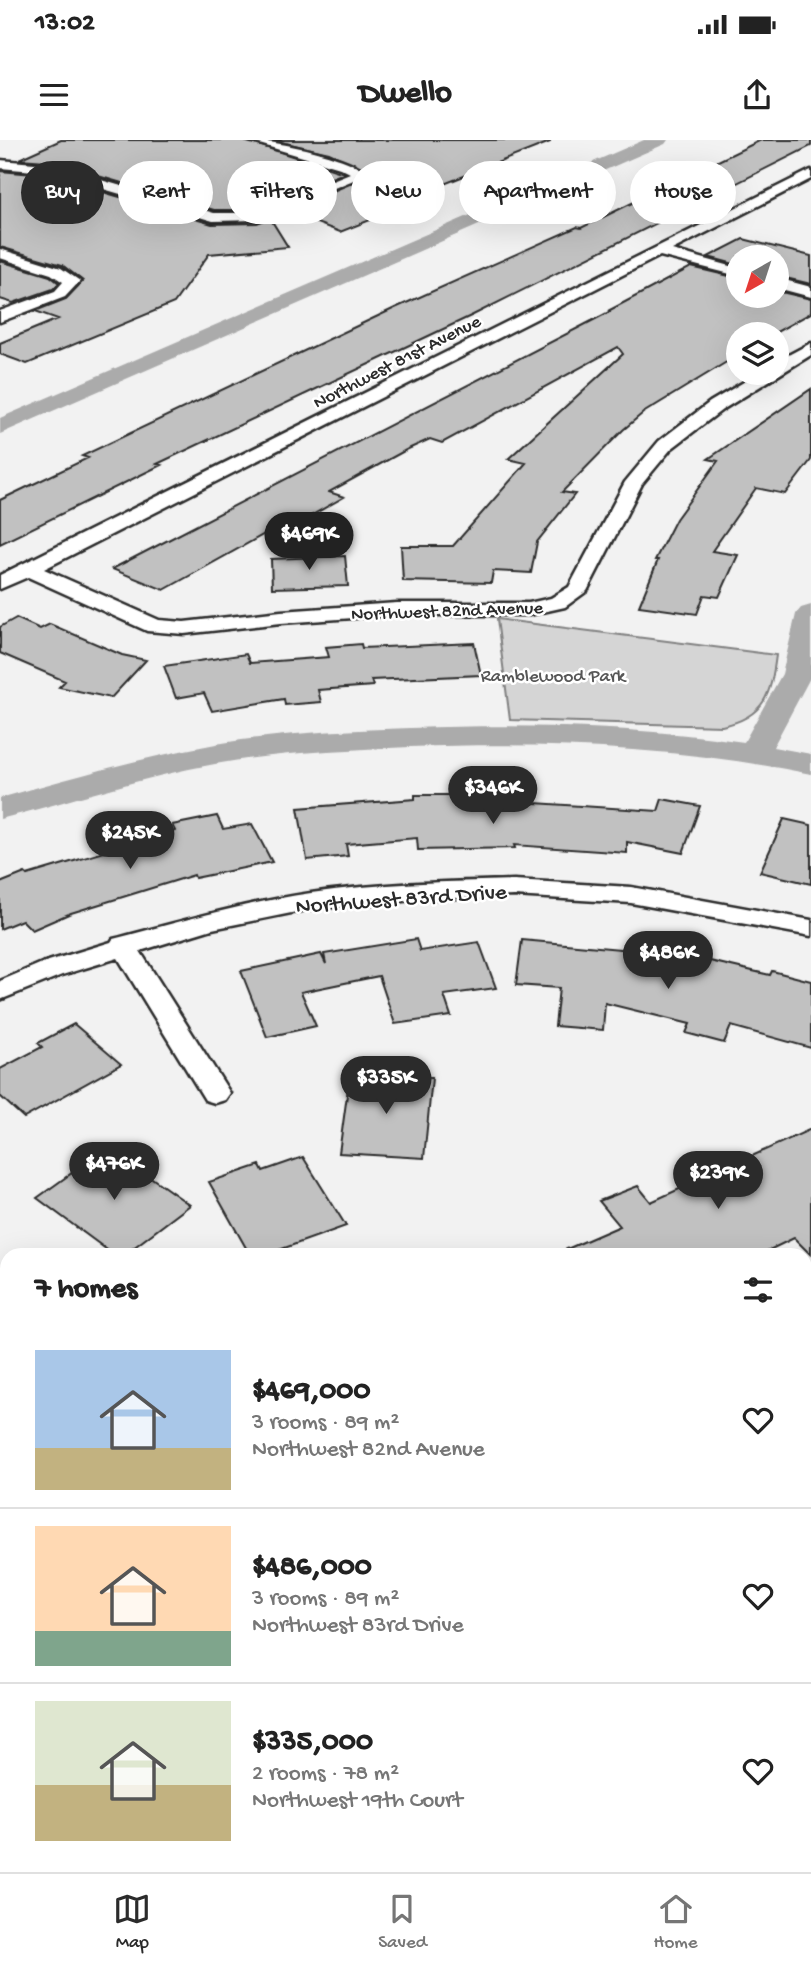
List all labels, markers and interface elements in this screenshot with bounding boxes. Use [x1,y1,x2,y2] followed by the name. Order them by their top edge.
[35,9,95,40] text: 13:02
[35,76,73,114] icon: menu
[359,76,452,114] text: Dwello
[738,76,776,114] icon: share
[21,161,104,224] chip: Buy
[118,161,213,224] chip: Rent
[227,161,337,224] chip: Filters
[351,161,445,224] chip: New
[459,161,616,224] chip: Apartment
[630,161,736,224] chip: House
[726,245,789,308] north arrow
[726,245,789,385] map controls
[310,311,485,415] street label: Northwest 81st Avenue
[726,322,789,385] button: layers
[260,512,358,572] pin: $469K
[280,521,338,548] text: $469K
[351,598,544,627] street label: Northwest 82nd Avenue
[481,666,627,689] park label: Ramblewood Park
[444,766,542,826] pin: $346K
[464,775,522,802] text: $346K
[81,812,179,871] pin: $245K
[101,820,159,847] text: $245K
[295,880,509,921] street label: Northwest 83rd Drive
[619,932,717,991] pin: $486K
[639,940,697,967] text: $486K
[337,1056,435,1116] pin: $335K
[357,1065,415,1092] text: $335K
[65,1142,163,1202] pin: $476K
[85,1151,143,1178] text: $476K
[669,1152,767,1211] pin: $239K
[689,1160,747,1187] text: $239K
[739,1271,777,1309] icon: filters
[35,1273,137,1308] text: 7 homes
[252,1375,370,1410] text: $469,000
[91,1378,175,1462] icon: home
[739,1401,777,1439] icon: heart
[252,1410,399,1437] text: 3 rooms · 89 m²
[252,1437,485,1464] text: Northwest 82nd Avenue
[252,1551,372,1586] text: $486,000
[91,1554,175,1638] icon: home
[739,1577,777,1615] icon: heart
[252,1586,399,1613] text: 3 rooms · 89 m²
[252,1613,464,1640] text: Northwest 83rd Drive
[252,1726,373,1761] text: $335,000
[91,1729,175,1813] icon: home
[739,1752,777,1790] icon: heart
[252,1761,399,1788] text: 2 rooms · 78 m²
[252,1788,463,1815] text: Northwest 19th Court
[113,1890,151,1955] tab: Map
[378,1890,427,1955] tab: Saved
[654,1890,698,1955] tab: Home

